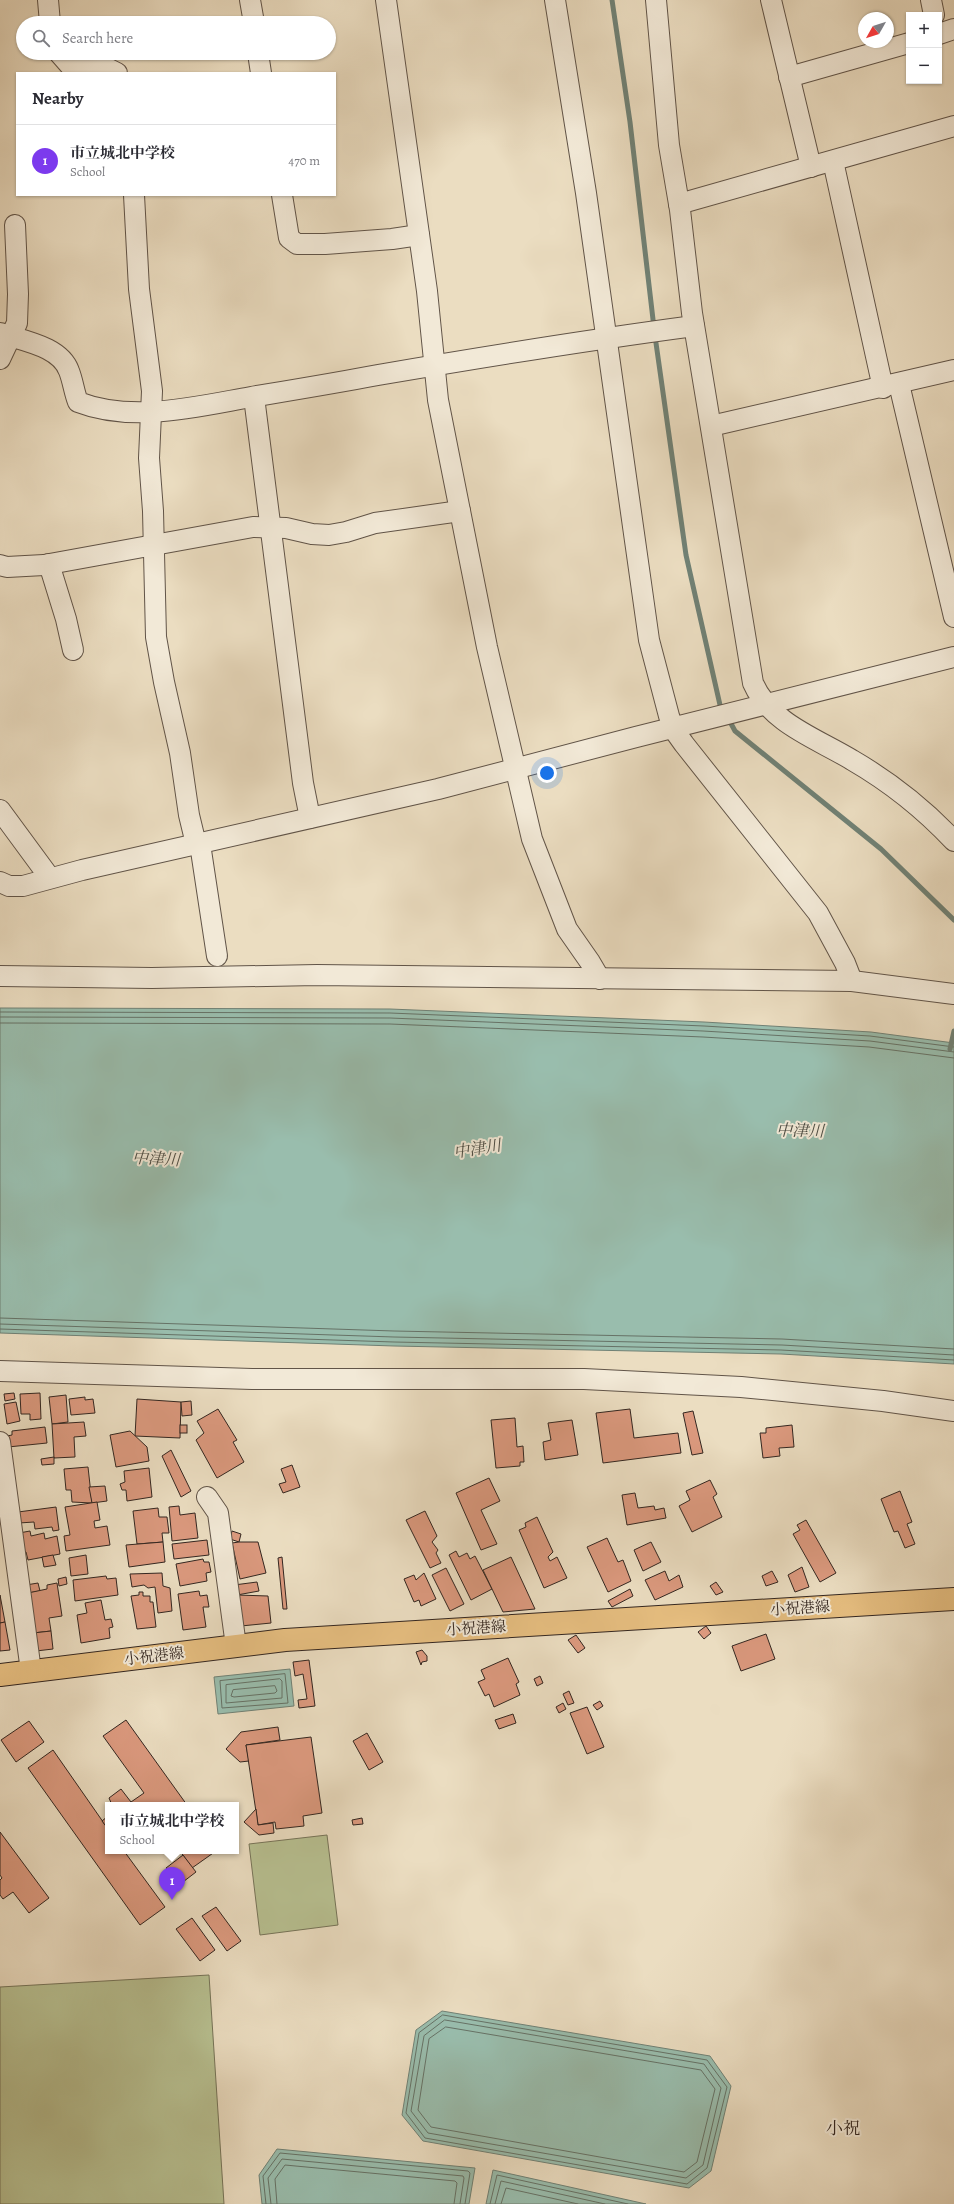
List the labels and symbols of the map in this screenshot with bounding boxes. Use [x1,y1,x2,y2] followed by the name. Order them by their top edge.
[858,12,894,48] north arrow
[537,763,557,783] your location
[776,1120,826,1142] water label: 中津川
[452,1134,505,1164] water label: 中津川
[131,1147,182,1171] water label: 中津川
[769,1596,831,1620] street label: 小祝港線
[445,1616,507,1640] street label: 小祝港線
[123,1642,185,1670] street label: 小祝港線
[159,1867,185,1900] pin: 1
[826,2117,860,2140] district label: 小祝

